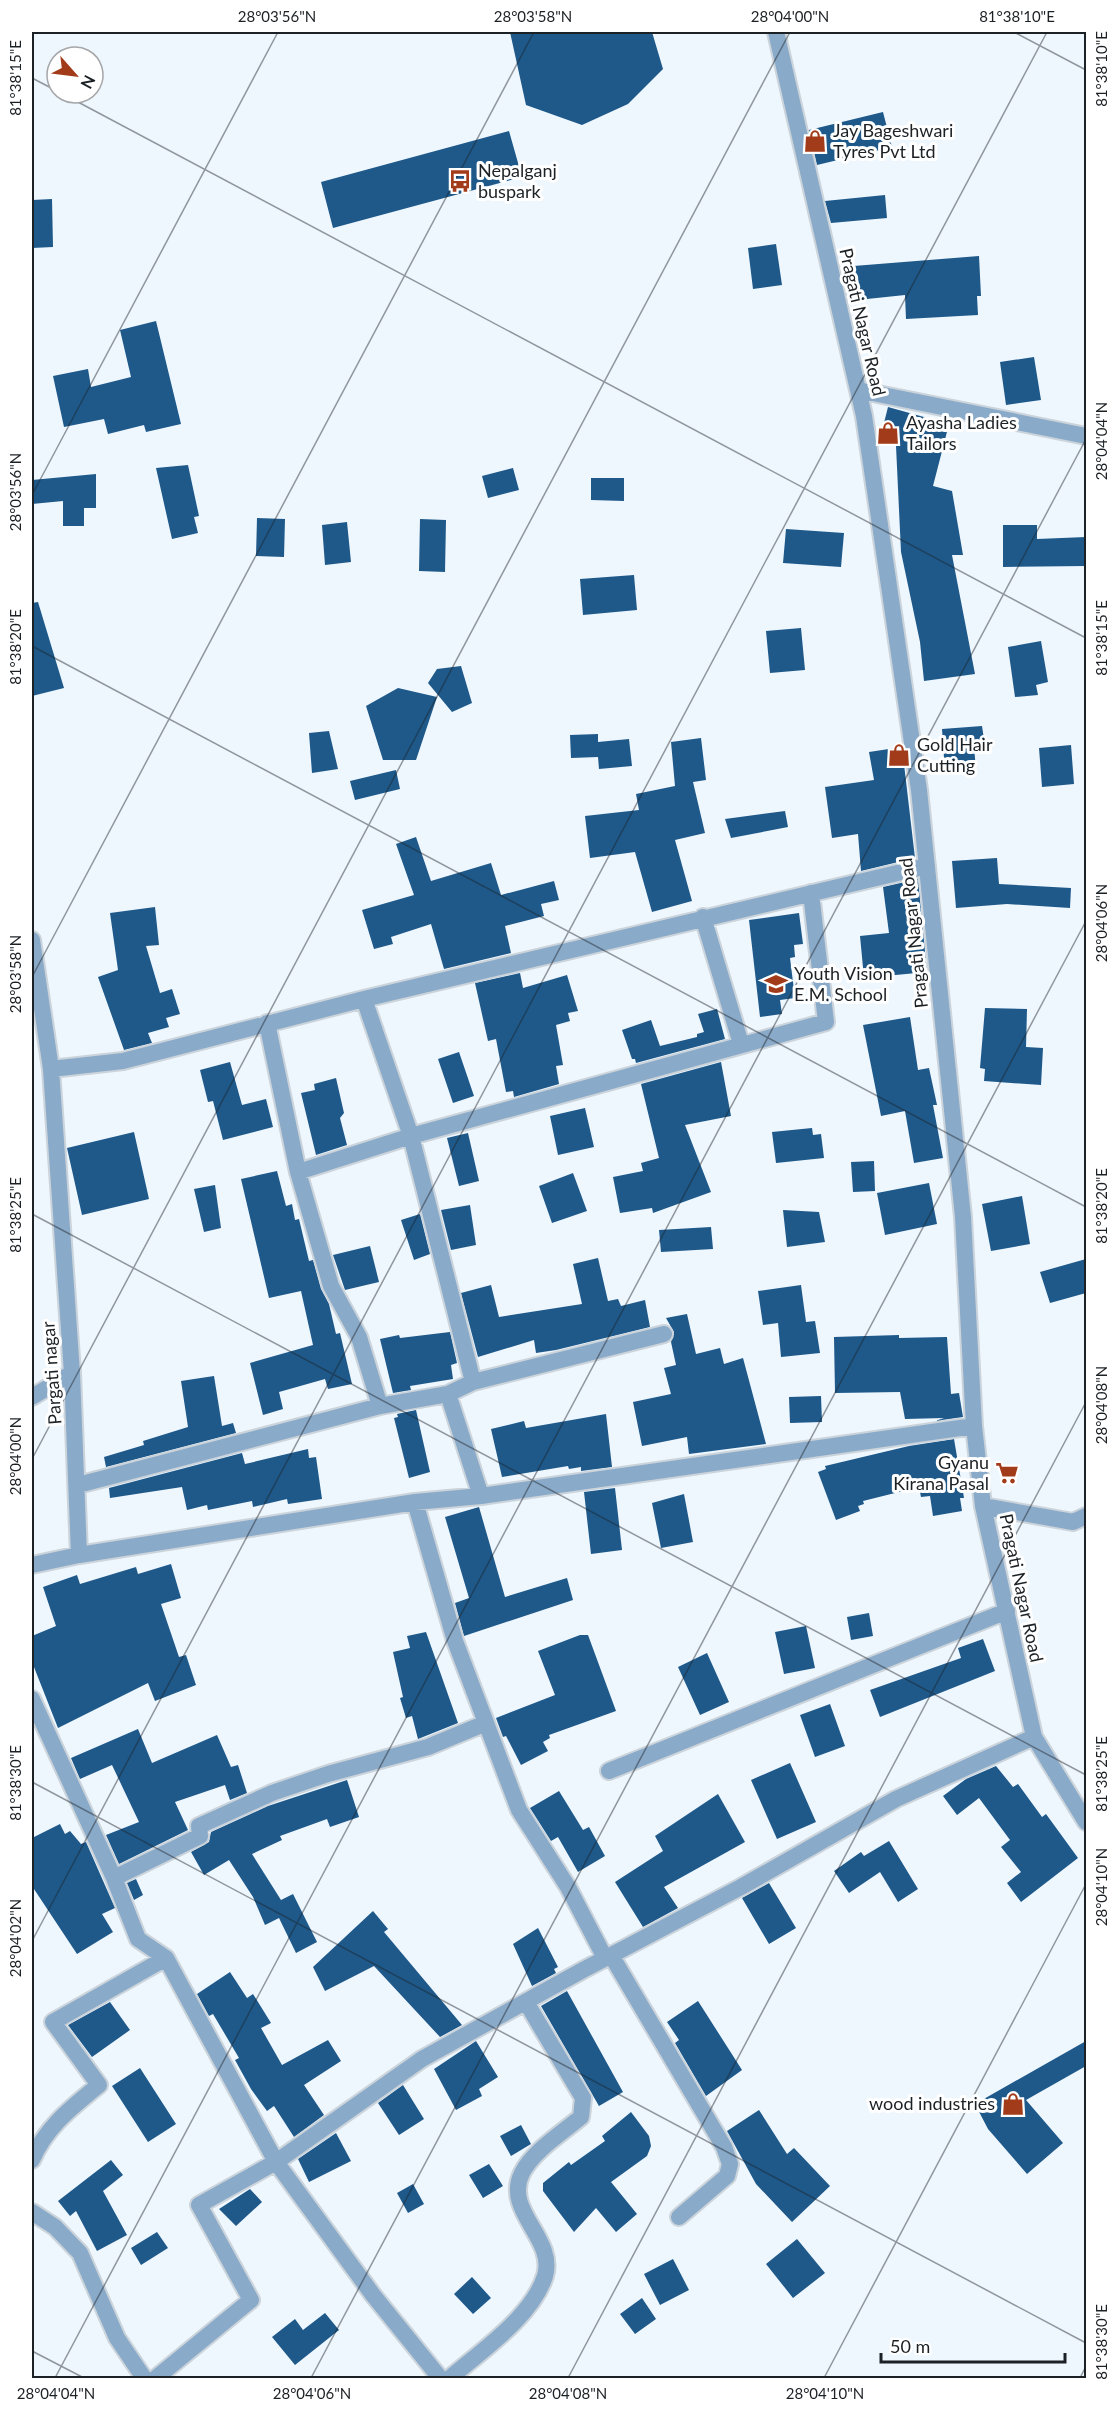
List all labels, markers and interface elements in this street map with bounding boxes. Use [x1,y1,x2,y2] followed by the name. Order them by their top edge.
[238,7,316,25] text: 28°03'56"N
[494,7,572,25] text: 28°03'58"N
[751,7,829,25] text: 28°04'00"N
[979,7,1055,25] text: 81°38'10"E
[1092,31,1110,107] text: 81°38'10"E
[6,40,24,116] text: 81°38'15"E
[45,45,105,105] north arrow
[77,72,100,92] text: N
[833,119,953,162] place label: Jay Bageshwari Tyres Pvt Ltd
[802,128,828,154] shop icon: Jay Bageshwari Tyres Pvt Ltd
[478,159,557,202] place label: Nepalganj buspark
[447,168,473,194] bus stop icon: Nepalganj buspark
[835,246,891,398] street label: Pragati Nagar Road
[1092,402,1110,480] text: 28°04'04"N
[906,411,1017,454] place label: Ayasha Ladies Tailors
[875,420,901,446] shop icon: Ayasha Ladies Tailors
[6,453,24,531] text: 28°03'56"N
[1092,600,1110,676] text: 81°38'15"E
[6,609,24,685] text: 81°38'20"E
[917,733,993,776] place label: Gold Hair Cutting
[886,742,912,768] shop icon: Gold Hair Cutting
[894,857,932,1009] street label: Pragati Nagar Road
[1092,884,1110,962] text: 28°04'06"N
[6,935,24,1013] text: 28°03'58"N
[794,962,893,1005] place label: Youth Vision E.M. School
[763,971,789,997] school or university icon: Youth Vision E.M. School
[1092,1168,1110,1244] text: 81°38'20"E
[6,1177,24,1253] text: 81°38'25"E
[36,1320,66,1425] street label: Pargati nagar
[1092,1366,1110,1444] text: 28°04'08"N
[6,1417,24,1495] text: 28°04'00"N
[893,1451,989,1494] place label: Gyanu Kirana Pasal
[994,1460,1020,1486] supermarket icon: Gyanu Kirana Pasal
[995,1512,1048,1664] street label: Pragati Nagar Road
[1092,1736,1110,1812] text: 81°38'25"E
[6,1745,24,1821] text: 81°38'30"E
[1092,1848,1110,1926] text: 28°04'10"N
[6,1899,24,1977] text: 28°04'02"N
[1000,2091,1026,2117] shop icon: wood industries
[869,2092,995,2114] place label: wood industries
[1092,2304,1110,2380] text: 81°38'30"E
[881,2326,1066,2364] scale bar
[890,2335,930,2357] text: 50 m
[17,2384,95,2402] text: 28°04'04"N
[273,2384,351,2402] text: 28°04'06"N
[529,2384,607,2402] text: 28°04'08"N
[786,2384,864,2402] text: 28°04'10"N

